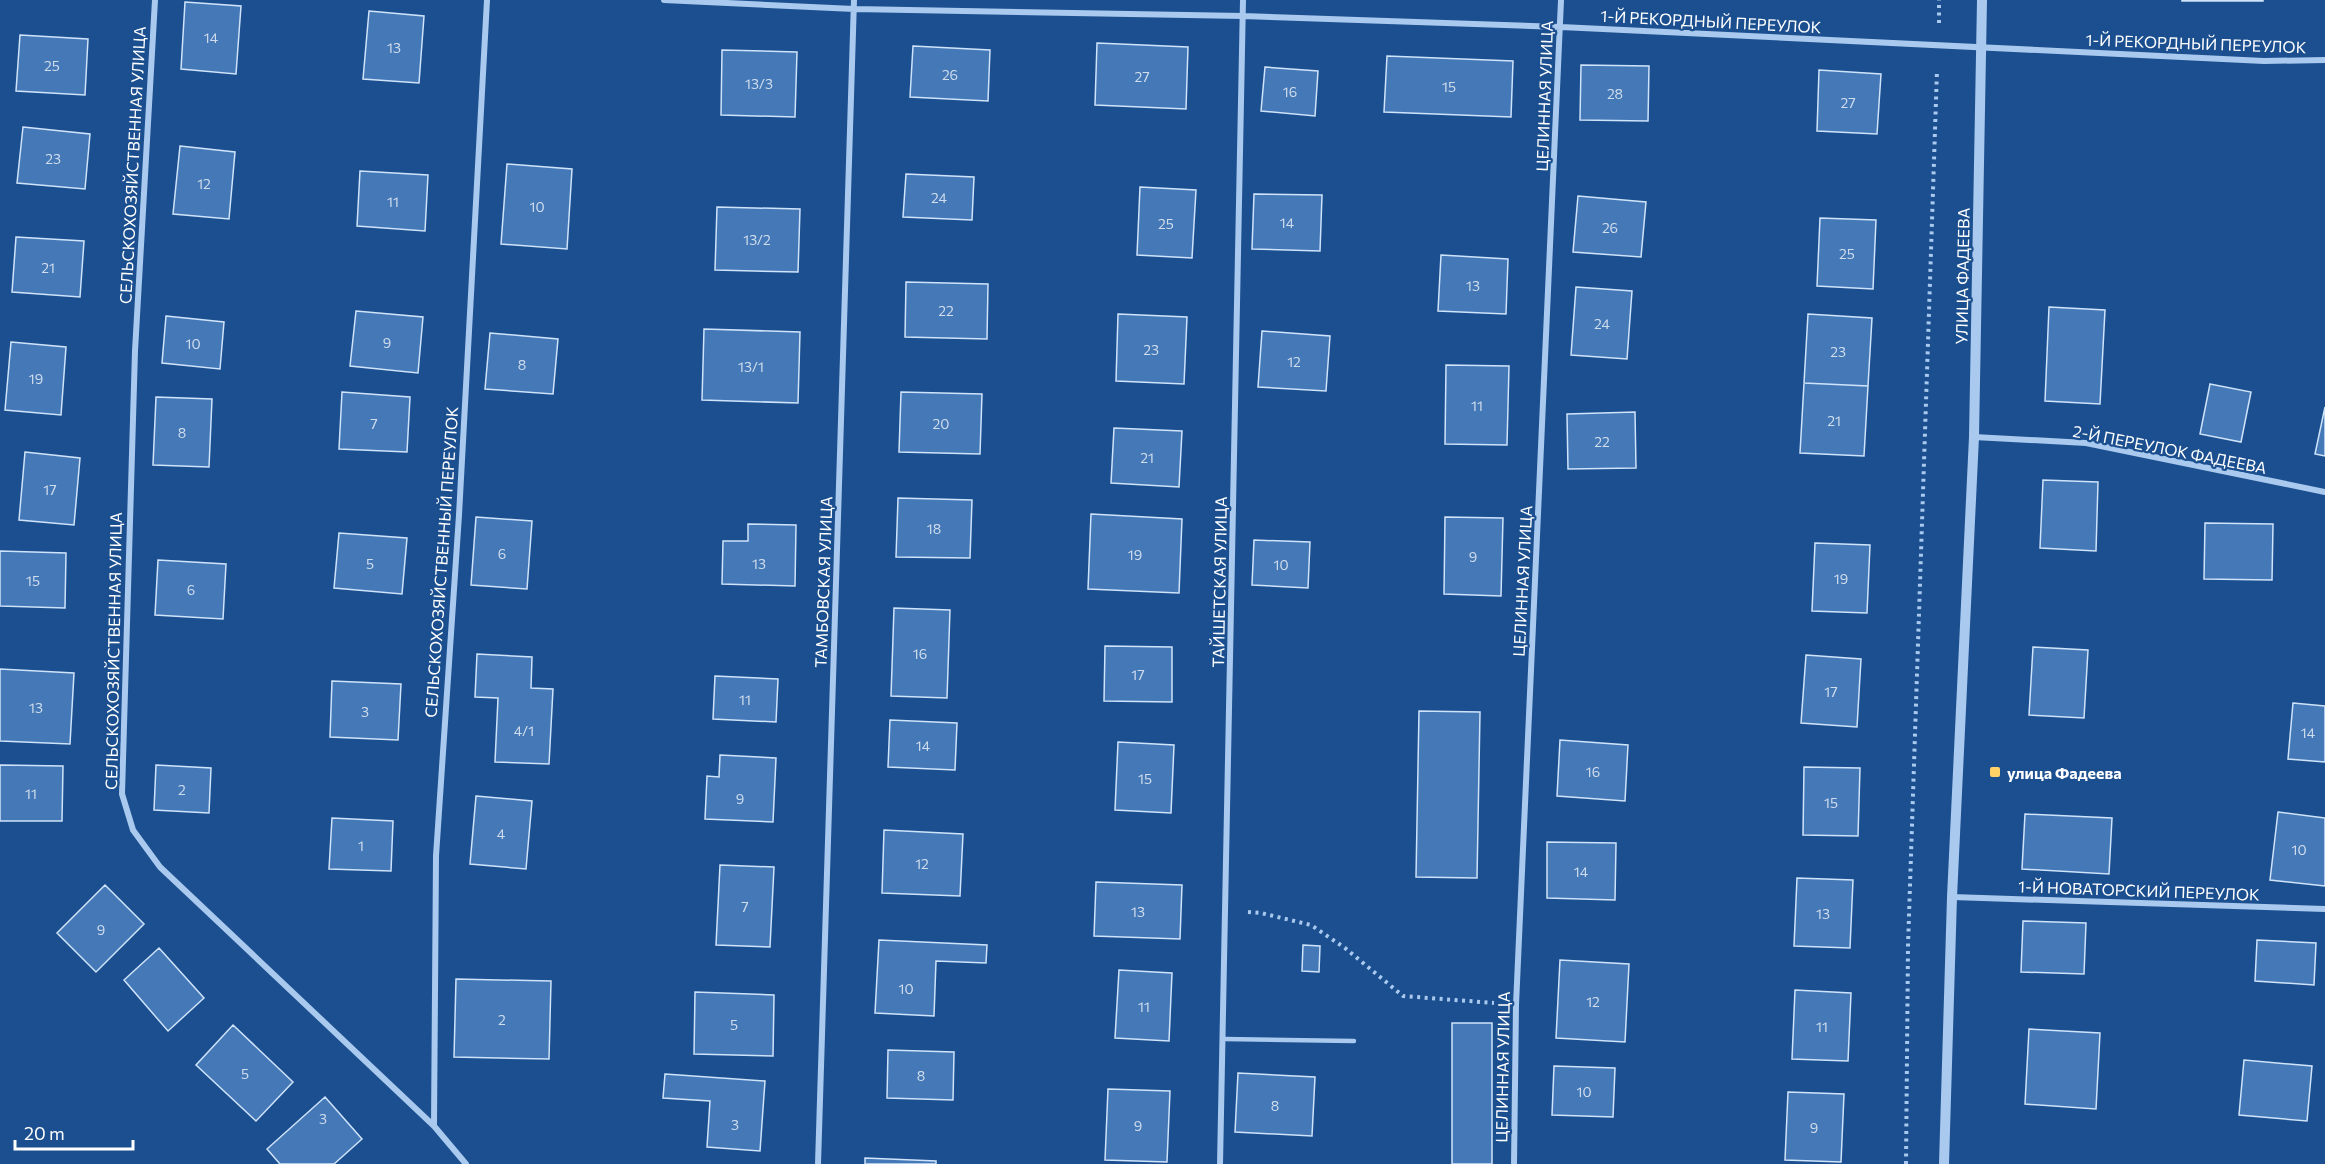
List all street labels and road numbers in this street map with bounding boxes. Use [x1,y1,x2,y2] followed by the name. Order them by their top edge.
[1600,6,1822,36] street label: 1-Й РЕКОРДНЫЙ ПЕРЕУЛОК
[1532,20,1556,172] street label: ЦЕЛИННАЯ УЛИЦА
[115,26,149,304] street label: СЕЛЬСКОХОЗЯЙСТВЕННАЯ УЛИЦА
[2085,30,2307,56] street label: 1-Й РЕКОРДНЫЙ ПЕРЕУЛОК
[1951,207,1973,345] street label: УЛИЦА ФАДЕЕВА
[421,405,461,718] street label: СЕЛЬСКОХОЗЯЙСТВЕННЫЙ ПЕРЕУЛОК
[2072,421,2268,477] street label: 2-Й ПЕРЕУЛОК ФАДЕЕВА
[811,496,835,668] street label: ТАМБОВСКАЯ УЛИЦА
[1208,496,1230,668] street label: ТАЙШЕТСКАЯ УЛИЦА
[1509,505,1535,657] street label: ЦЕЛИННАЯ УЛИЦА
[101,512,125,790] street label: СЕЛЬСКОХОЗЯЙСТВЕННАЯ УЛИЦА
[2018,876,2260,904] street label: 1-Й НОВАТОРСКИЙ ПЕРЕУЛОК
[1491,991,1513,1143] street label: ЦЕЛИННАЯ УЛИЦА

